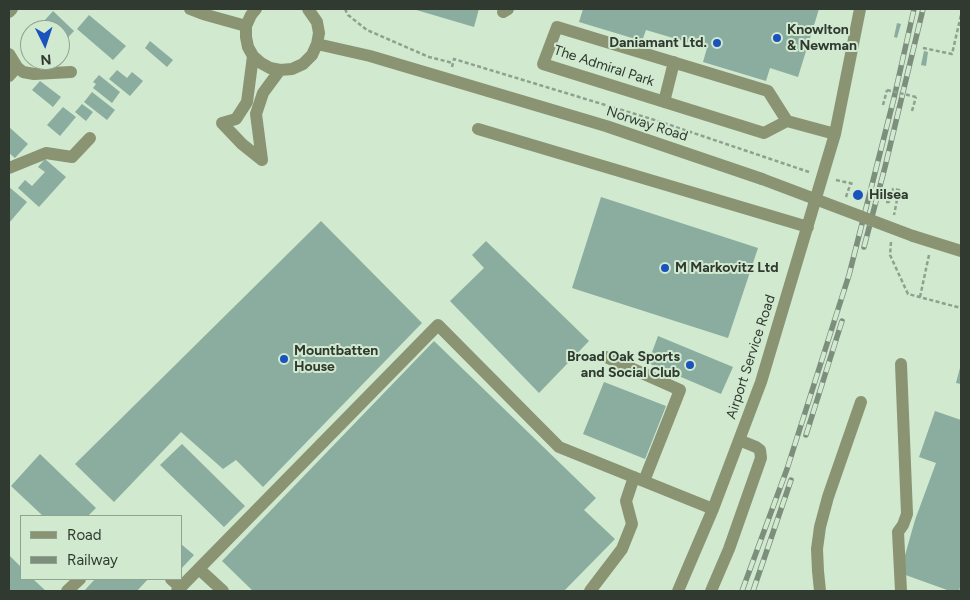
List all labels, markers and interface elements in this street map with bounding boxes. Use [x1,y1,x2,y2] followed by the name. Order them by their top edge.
[20,20,70,70] north arrow
[787,22,857,54] place label: Knowlton & Newman
[771,32,783,44] marker: Knowlton & Newman
[609,35,707,51] place label: Daniamant Ltd.
[711,37,723,49] marker: Daniamant Ltd.
[552,42,656,90] street label: The Admiral Park
[40,51,52,68] text: N
[604,103,690,145] street label: Norway Road
[869,187,908,203] place label: Hilsea
[851,188,865,202] marker: Hilsea
[675,260,779,276] place label: M Markovitz Ltd
[659,262,671,274] marker: M Markovitz Ltd
[723,293,779,421] street label: Airport Service Road
[294,343,378,376] place label: Mountbatten House
[567,349,680,382] place label: Broad Oak Sports and Social Club
[278,353,290,365] marker: Mountbatten House
[684,359,696,371] marker: Broad Oak Sports and Social Club
[20,515,182,580] legend
[67,526,102,544] text: Road
[67,551,118,569] text: Railway

